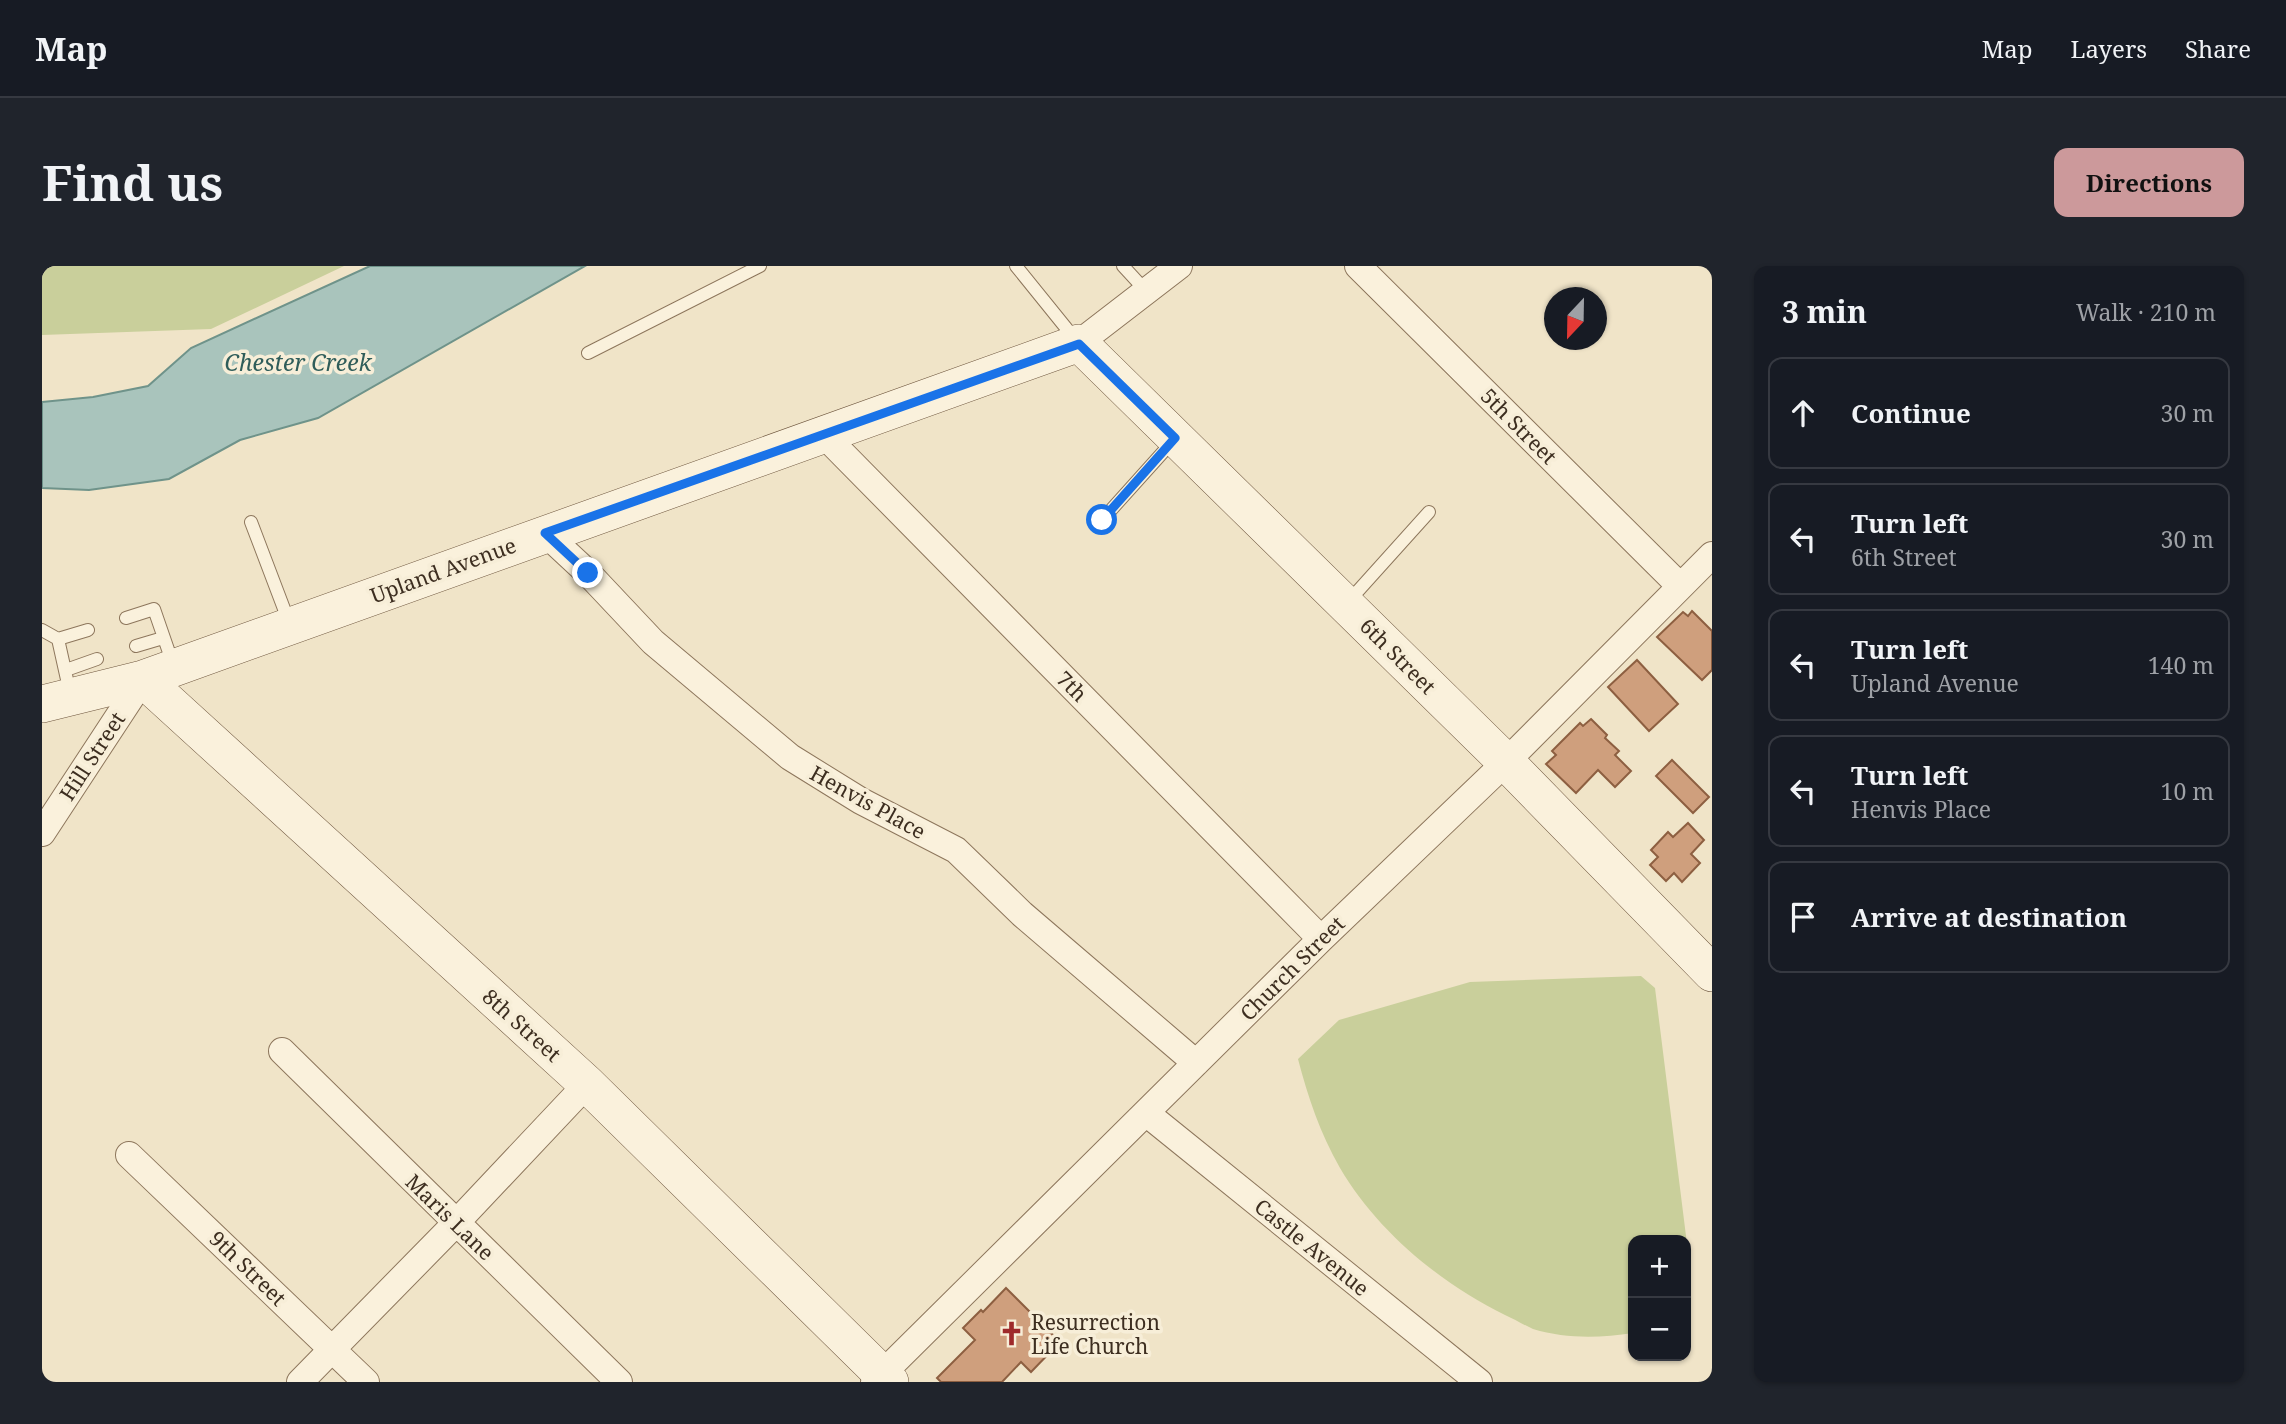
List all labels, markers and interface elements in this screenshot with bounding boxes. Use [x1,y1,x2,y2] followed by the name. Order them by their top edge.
[35,26,108,71] text: Map
[1982,32,2033,65] text: Map
[2071,32,2147,65] text: Layers
[2185,32,2251,65] text: Share
[2054,148,2244,217] button: Directions
[42,149,223,215] text: Find us
[1544,287,1607,350] north arrow
[1782,291,1867,332] text: 3 min
[2076,296,2216,328] text: Walk · 210 m
[224,346,373,378] water label: Chester Creek
[1475,382,1563,470] street label: 5th Street
[1784,394,1822,432] icon: ahead
[1851,395,1971,431] text: Continue
[2161,397,2214,429] text: 30 m
[1086,504,1117,535] route start
[1851,505,1968,541] text: Turn left
[1784,520,1822,558] icon: left
[2161,523,2214,555] text: 30 m
[366,531,520,609] street label: Upland Avenue
[1851,541,1957,573] text: 6th Street
[572,557,603,588] route end
[1354,612,1442,700] street label: 6th Street
[1851,631,1968,667] text: Turn left
[1784,646,1822,684] icon: left
[2148,649,2214,681] text: 140 m
[1051,665,1093,707] street label: 7th
[1851,667,2019,699] text: Upland Avenue
[53,706,131,806] street label: Hill Street
[1851,757,1968,793] text: Turn left
[805,759,931,845] street label: Henvis Place
[1784,772,1822,810] icon: left
[2161,775,2214,807] text: 10 m
[1851,793,1991,825] text: Henvis Place
[1784,898,1822,936] icon: arrive
[1851,899,2127,935] text: Arrive at destination
[1234,910,1350,1026] street label: Church Street
[477,982,567,1068] street label: 8th Street
[400,1168,500,1266] street label: Maris Lane
[1249,1192,1375,1302] street label: Castle Avenue
[204,1224,292,1312] street label: 9th Street
[1628,1235,1691,1361] map controls
[1628,1235,1691,1298] button: +
[1628,1298,1691,1361] button: −
[1031,1308,1160,1360] place label: Resurrection Life Church
[997,1320,1025,1348] church icon: Resurrection Life Church

